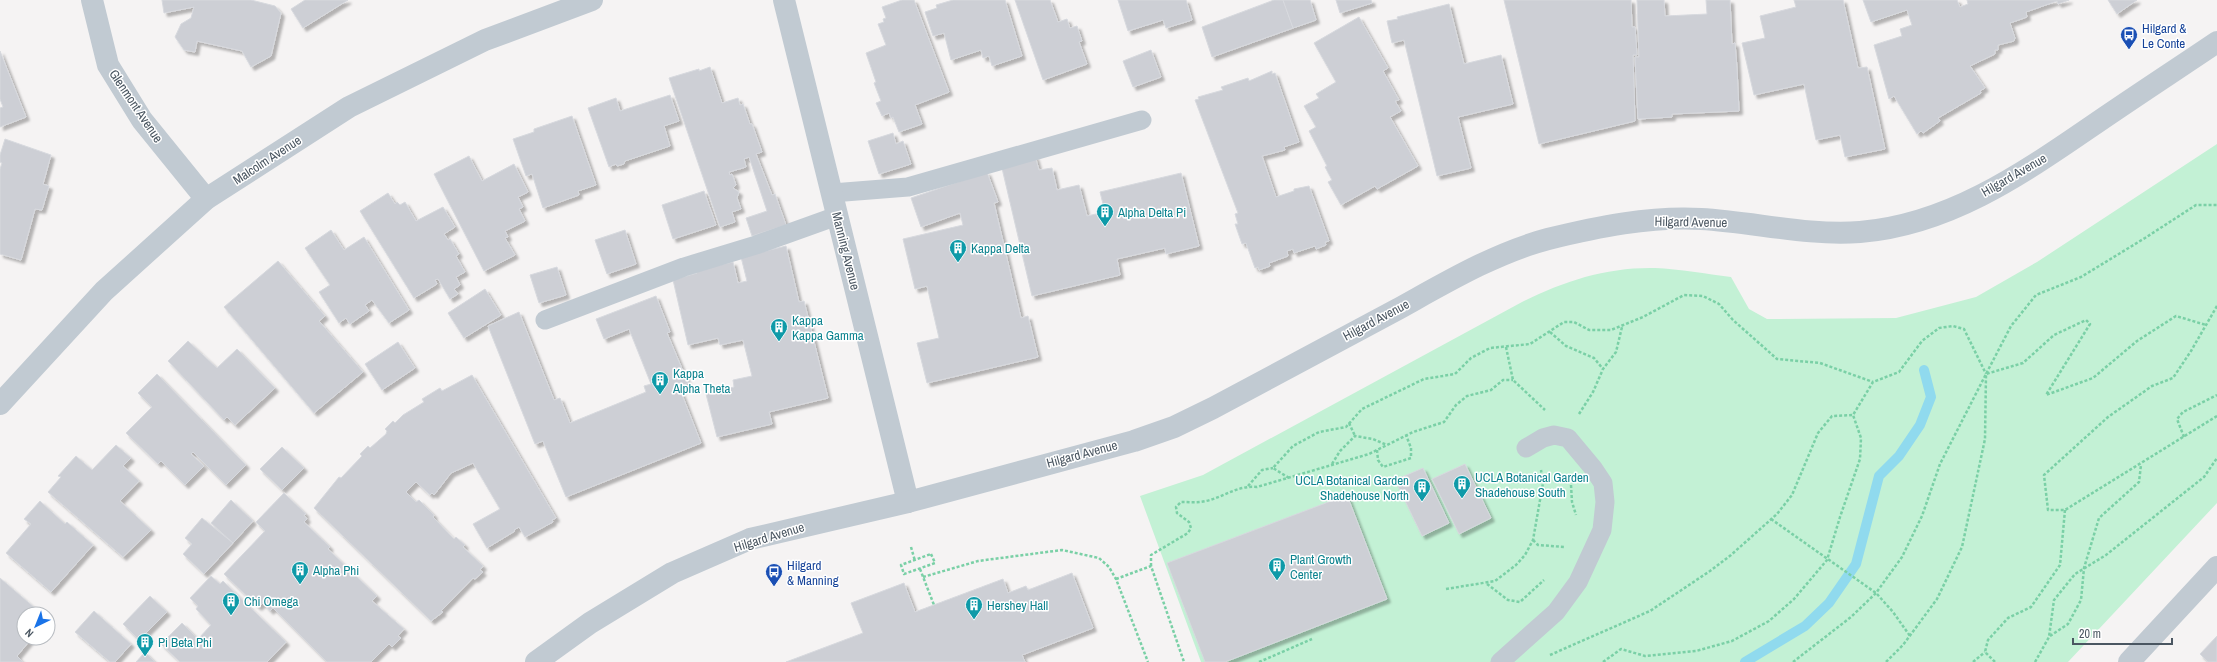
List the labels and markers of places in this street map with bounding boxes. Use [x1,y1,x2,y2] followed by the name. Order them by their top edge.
[2142,20,2187,52] place label: Hilgard & Le Conte
[2119,25,2139,50] bus stop icon: Hilgard & Le Conte
[1095,202,1115,227] building icon: Alpha Delta Pi
[1117,204,1186,221] place label: Alpha Delta Pi
[948,238,968,263] building icon: Kappa Delta
[971,240,1030,257] place label: Kappa Delta
[792,312,864,344] place label: Kappa Kappa Gamma
[769,317,789,342] building icon: Kappa Kappa Gamma
[672,365,730,397] place label: Kappa Alpha Theta
[650,370,670,395] building icon: Kappa Alpha Theta
[1475,469,1589,501] place label: UCLA Botanical Garden Shadehouse South
[1295,472,1409,504] place label: UCLA Botanical Garden Shadehouse North
[1452,474,1472,499] building icon: UCLA Botanical Garden Shadehouse South
[1412,477,1432,502] building icon: UCLA Botanical Garden Shadehouse North
[1290,551,1352,583] place label: Plant Growth Center
[1267,556,1287,581] building icon: Plant Growth Center
[787,557,839,589] place label: Hilgard & Manning
[290,560,310,585] building icon: Alpha Phi
[312,562,359,579] place label: Alpha Phi
[764,562,784,587] bus stop icon: Hilgard & Manning
[221,591,241,616] building icon: Chi Omega
[244,593,299,610] place label: Chi Omega
[964,595,984,620] building icon: Hershey Hall
[987,597,1048,614] place label: Hershey Hall
[135,632,155,657] building icon: Pi Beta Phi
[158,634,212,651] place label: Pi Beta Phi

